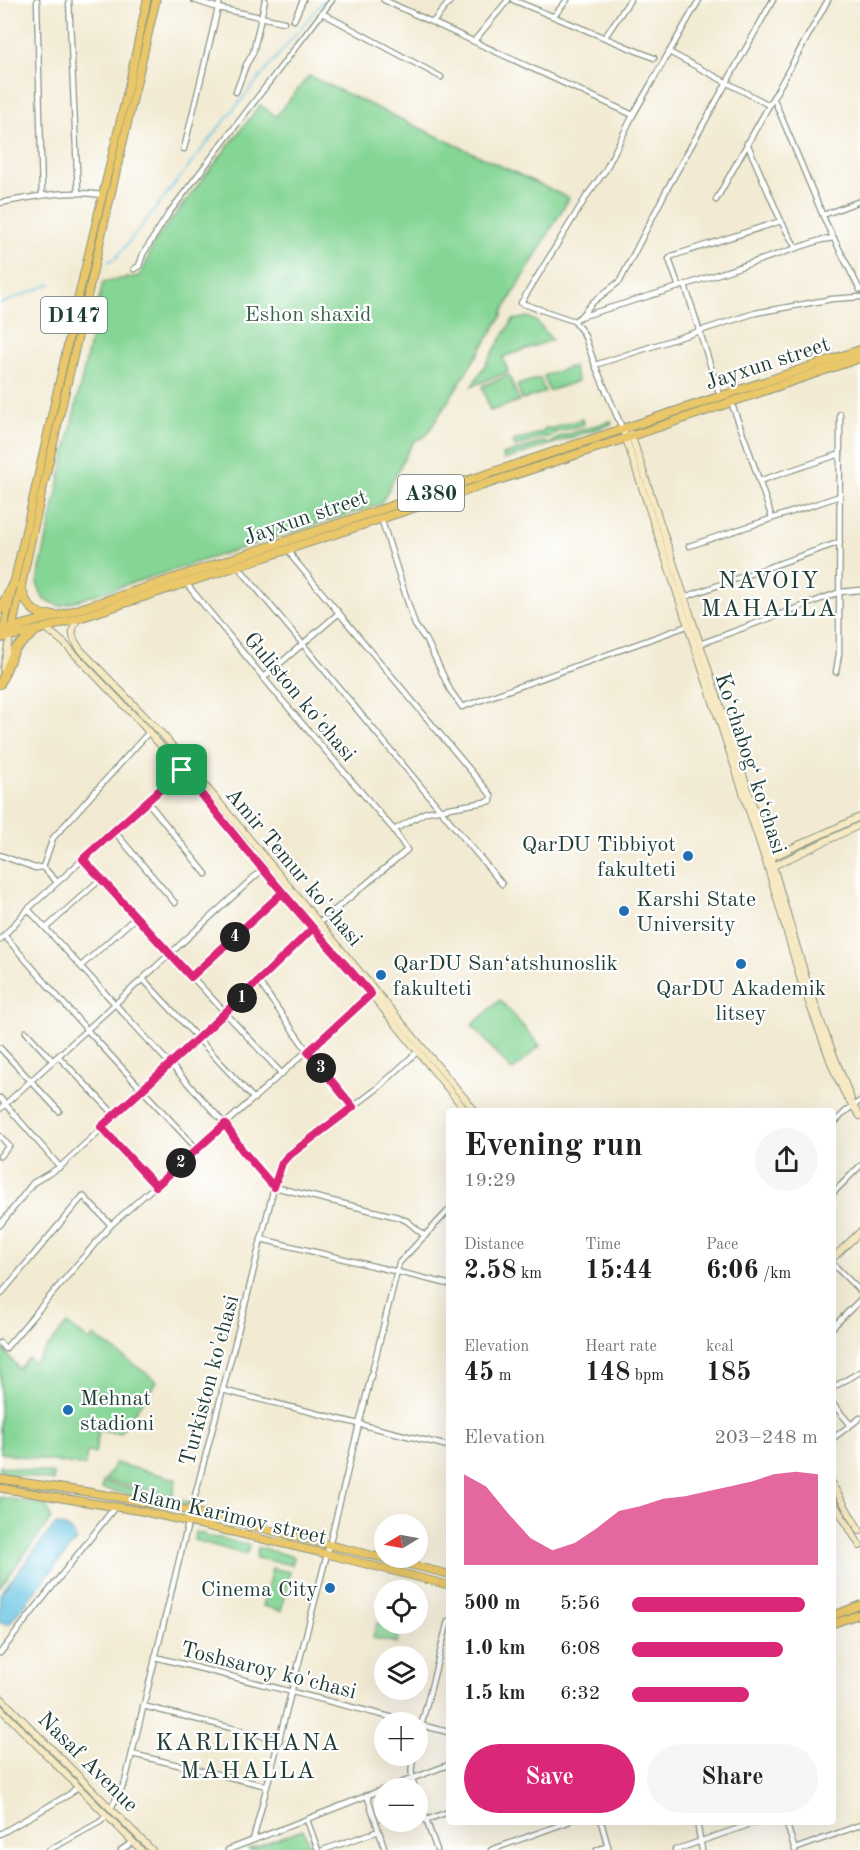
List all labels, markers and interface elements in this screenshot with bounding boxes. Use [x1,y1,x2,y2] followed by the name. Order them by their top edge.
[41,297,107,333] road number: D147
[245,304,371,326] park label: Eshon shaxid
[703,333,833,394] street label: Jayxun street
[398,475,464,511] road number: A380
[241,486,370,549] street label: Jayxun street
[701,570,837,622] district label: NAVOIY MAHALLA
[239,628,360,766] street label: Guliston ko'chasi
[710,670,790,857] street label: Ko‘chabog‘ ko‘chasi
[156,744,207,795] pin
[165,753,198,786] icon: arrive
[221,784,366,951] street label: Amir Temur ko'chasi
[522,834,676,881] place label: QarDU Tibbiyot fakulteti
[681,849,695,863] marker: QarDU Tibbiyot fakulteti
[636,889,756,936] place label: Karshi State University
[617,904,631,918] marker: Karshi State University
[220,922,250,952] pin: 4
[230,929,240,945] text: 4
[393,953,618,1000] place label: QarDU San‘atshunoslik fakulteti
[734,957,748,971] marker: QarDU Akademik litsey
[374,968,388,982] marker: QarDU San‘atshunoslik fakulteti
[656,978,826,1025] place label: QarDU Akademik litsey
[227,983,257,1013] pin: 1
[237,990,247,1006] text: 1
[306,1053,336,1083] pin: 3
[316,1060,326,1076] text: 3
[755,1128,818,1191] button: share
[464,1130,643,1163] text: Evening run
[166,1148,196,1178] pin: 2
[176,1155,186,1171] text: 2
[464,1171,516,1191] text: 19:29
[464,1237,524,1253] text: Distance
[585,1237,621,1253] text: Time
[706,1237,738,1253] text: Pace
[464,1258,517,1284] text: 2.58
[585,1258,653,1284] text: 15:44
[706,1258,759,1284] text: 6:06
[517,1266,542,1282] text: km
[759,1266,791,1282] text: /km
[177,1293,243,1468] street label: Turkiston ko'chasi
[464,1339,529,1355] text: Elevation
[585,1339,657,1355] text: Heart rate
[706,1339,734,1355] text: kcal
[464,1360,494,1386] text: 45
[585,1360,630,1386] text: 148
[706,1360,751,1386] text: 185
[494,1368,511,1384] text: m
[630,1368,664,1384] text: bpm
[80,1388,154,1435] place label: Mehnat stadioni
[61,1403,75,1417] marker: Mehnat stadioni
[464,1428,545,1448] text: Elevation
[715,1428,818,1448] text: 203–248 m
[128,1483,329,1549] street label: Islam Karimov street
[374,1514,428,1568] north arrow
[374,1514,428,1832] map controls
[201,1579,318,1601] place label: Cinema City
[374,1580,428,1634] button: locate
[323,1581,337,1595] marker: Cinema City
[464,1594,520,1614] text: 500 m
[560,1594,600,1614] text: 5:56
[178,1638,359,1703] street label: Toshsaroy ko'chasi
[464,1639,526,1659] text: 1.0 km
[560,1639,600,1659] text: 6:08
[374,1646,428,1700] button: layers
[464,1684,526,1704] text: 1.5 km
[560,1684,600,1704] text: 6:32
[33,1708,142,1817] street label: Nasaf Avenue
[374,1712,428,1766] button: +
[155,1732,341,1784] district label: KARLIKHANA MAHALLA
[464,1744,635,1813] button: Save
[647,1744,818,1813] button: Share
[374,1778,428,1832] button: −

